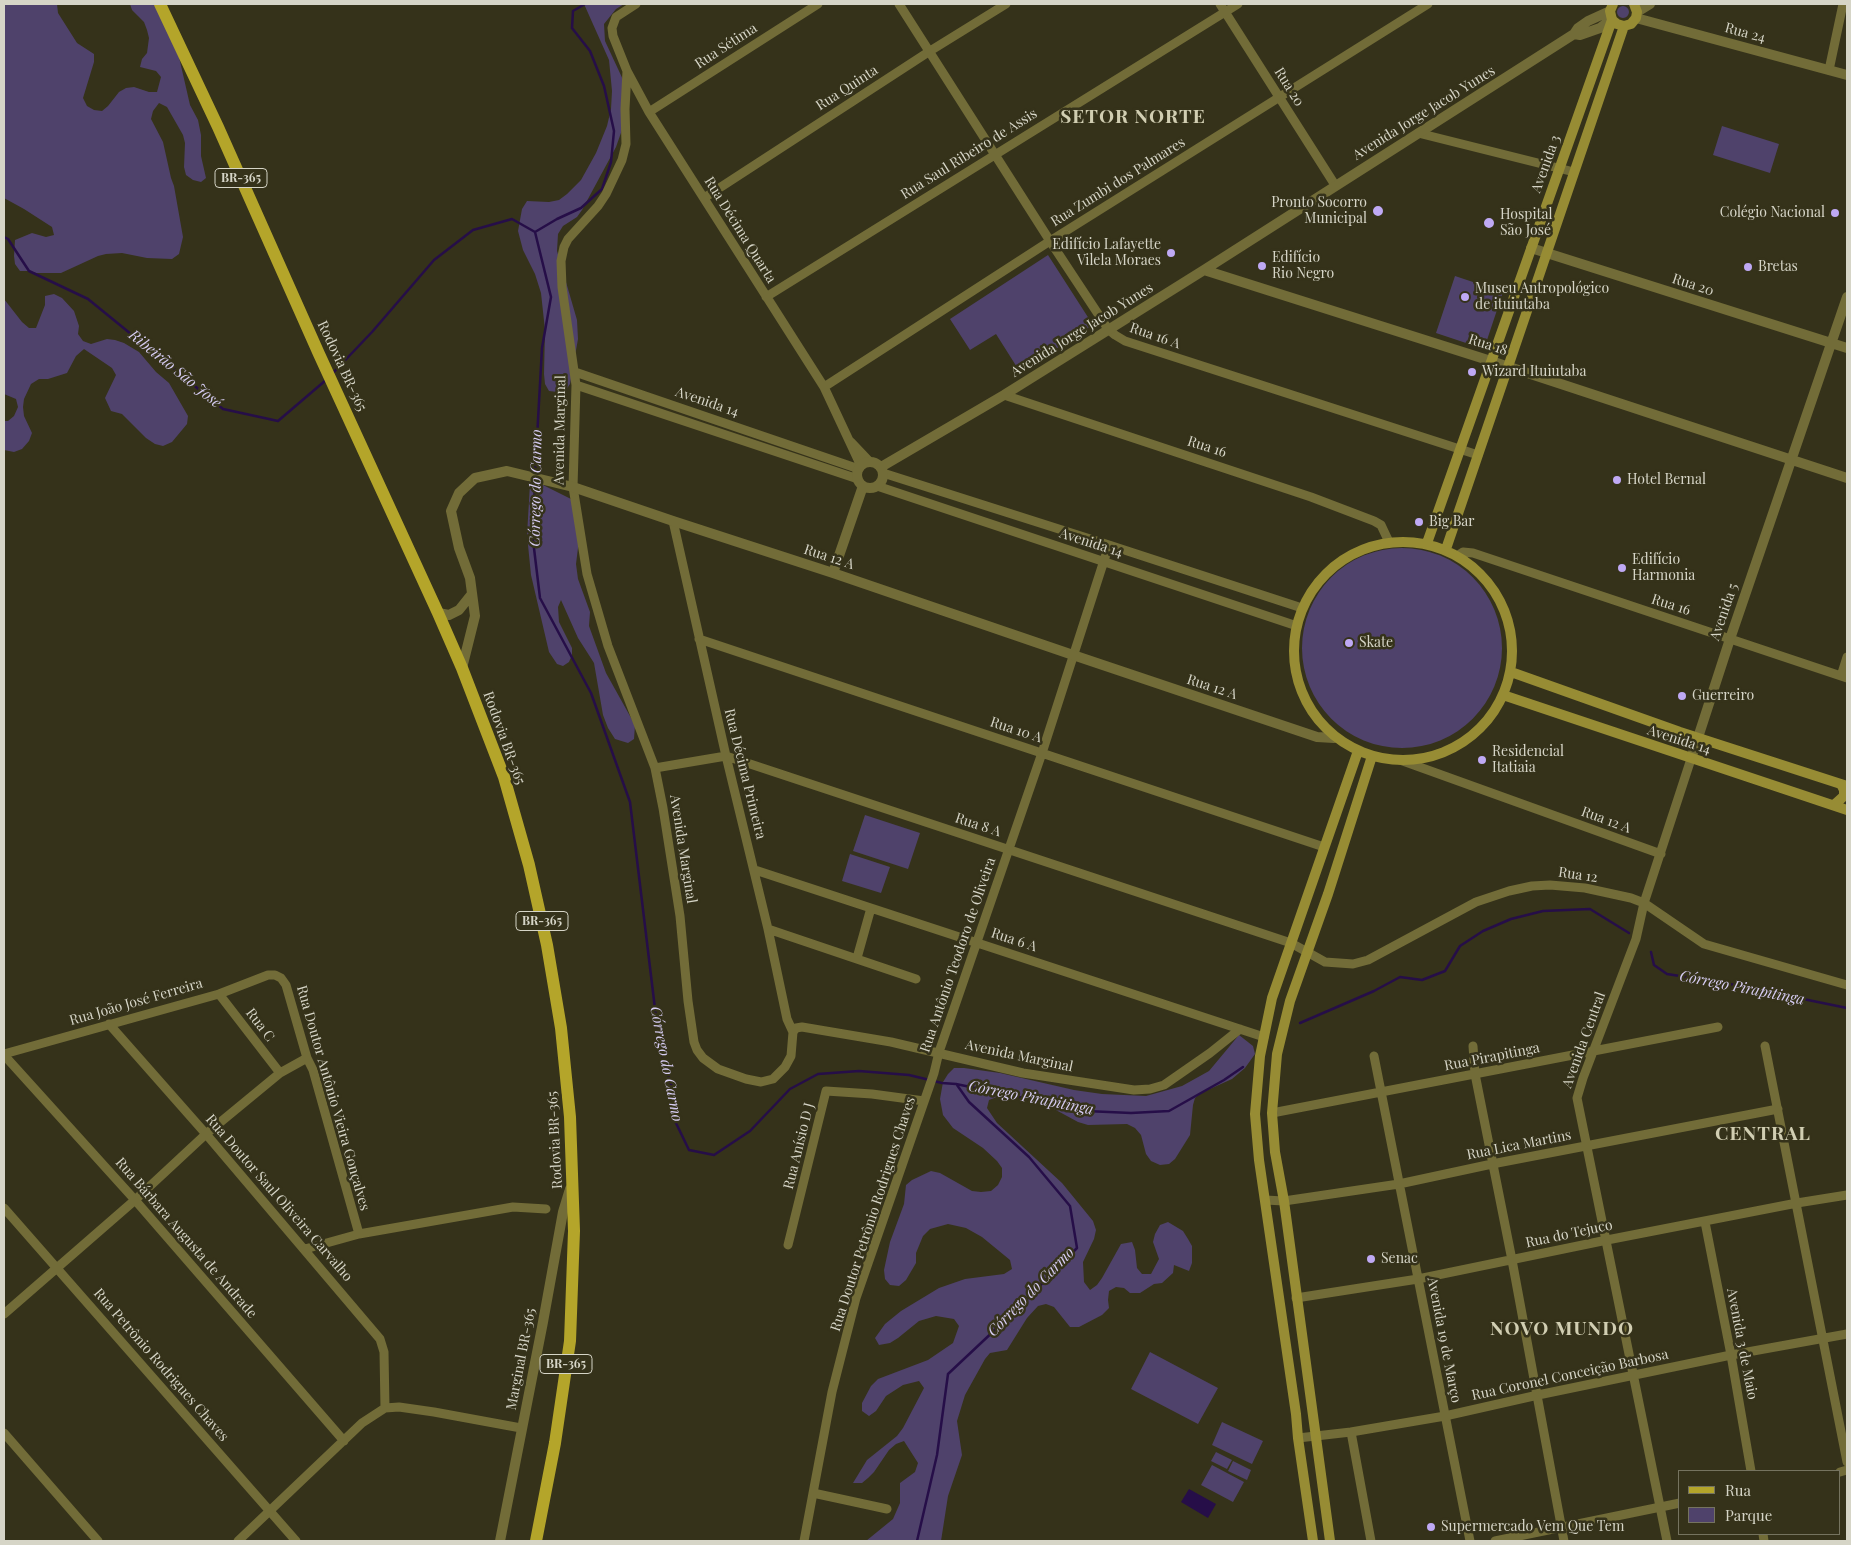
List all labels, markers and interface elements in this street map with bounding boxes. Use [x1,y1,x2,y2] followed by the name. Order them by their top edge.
[692,20,760,72] street label: Rua Sétima
[1723,20,1767,46] street label: Rua 24
[813,62,881,114] street label: Rua Quinta
[1350,62,1498,164] street label: Avenida Jorge Jacob Yunes
[1271,64,1307,110] street label: Rua 20
[898,105,1040,203] street label: Rua Saul Ribeiro de Assis
[1059,106,1207,128] district label: SETOR NORTE
[1528,133,1564,195] street label: Avenida 3
[1048,134,1188,230] street label: Rua Zumbi dos Palmares
[215,168,267,188] road number: BR-365
[700,174,780,286] street label: Rua Décima Quarta
[1271,195,1367,228] place label: Pronto Socorro Municipal
[1371,204,1385,218] marker: Pronto Socorro Municipal
[1720,205,1825,221] place label: Colégio Nacional
[1500,207,1552,240] place label: Hospital São José
[1829,207,1841,219] marker: Colégio Nacional
[1482,216,1496,230] marker: Hospital São José
[1052,237,1161,270] place label: Edifício Lafayette Vilela Moraes
[1165,247,1177,259] marker: Edifício Lafayette Vilela Moraes
[1272,250,1334,282] place label: Edifício Rio Negro
[1758,259,1798,275] place label: Bretas
[1256,260,1268,272] marker: Edifício Rio Negro
[1742,261,1754,273] marker: Bretas
[1670,270,1716,300] street label: Rua 20
[1008,279,1156,381] street label: Avenida Jorge Jacob Yunes
[1475,281,1609,314] place label: Museu Antropológico de ituiutaba
[1459,291,1471,303] marker: Museu Antropológico de ituiutaba
[314,318,370,414] street label: Rodovia BR-365
[1127,320,1183,352] street label: Rua 16 A
[125,326,225,412] water label: Ribeirão São José
[1466,331,1510,359] street label: Rua 18
[1482,364,1586,380] place label: Wizard Ituiutaba
[1466,366,1478,378] marker: Wizard Ituiutaba
[551,375,569,485] street label: Avenida Marginal
[673,383,741,421] street label: Avenida 14
[526,429,546,547] water label: Córrego do Carmo
[1185,433,1229,461] street label: Rua 16
[1627,472,1706,488] place label: Hotel Bernal
[1611,474,1623,486] marker: Hotel Bernal
[1429,514,1475,530] place label: Big Bar
[1413,516,1425,528] marker: Big Bar
[1057,525,1125,561] street label: Avenida 14
[802,541,856,573] street label: Rua 12 A
[1632,552,1695,584] place label: Edifício Harmonia
[1616,562,1628,574] marker: Edifício Harmonia
[1706,581,1742,643] street label: Avenida 5
[1649,591,1693,619] street label: Rua 16
[1359,635,1393,651] place label: Skate
[1343,637,1355,649] marker: Skate
[1185,671,1239,703] street label: Rua 12 A
[1692,688,1754,704] place label: Guerreiro
[479,689,529,787] street label: Rodovia BR-365
[1676,690,1688,702] marker: Guerreiro
[721,707,769,841] street label: Rua Décima Primeira
[988,714,1044,746] street label: Rua 10 A
[1645,722,1713,758] street label: Avenida 14
[1492,744,1564,776] place label: Residencial Itatiaia
[1476,754,1488,766] marker: Residencial Itatiaia
[666,793,700,905] street label: Avenida Marginal
[1579,803,1633,837] street label: Rua 12 A
[953,810,1003,840] street label: Rua 8 A
[917,855,999,1055] street label: Rua Antônio Teodoro de Oliveira
[1557,864,1599,886] street label: Rua 12
[516,911,568,930] road number: BR-365
[989,925,1039,955] street label: Rua 6 A
[1678,967,1806,1009] water label: Córrego Pirapitinga
[67,975,205,1029] street label: Rua João José Ferreira
[293,983,373,1213] street label: Rua Doutor Antônio Vieira Gonçalves
[1559,990,1609,1090] street label: Avenida Central
[242,1005,278,1045] street label: Rua C
[646,1005,686,1123] water label: Córrego do Carmo
[964,1036,1074,1076] street label: Avenida Marginal
[1443,1040,1541,1074] street label: Rua Pirapitinga
[967,1077,1095,1119] water label: Córrego Pirapitinga
[544,1091,566,1189] street label: Rodovia BR-365
[827,1095,919,1333] street label: Rua Doutor Petrônio Rodrigues Chaves
[780,1101,818,1191] street label: Rua Anísio D J
[202,1111,356,1285] street label: Rua Doutor Saul Oliveira Carvalho
[1714,1123,1812,1145] district label: CENTRAL
[1465,1127,1573,1163] street label: Rua Lica Martins
[112,1154,260,1322] street label: Rua Bárbara Augusta de Andrade
[1524,1217,1614,1251] street label: Rua do Tejuco
[984,1244,1078,1340] water label: Córrego do Carmo
[1381,1251,1418,1267] place label: Senac
[1365,1253,1377,1265] marker: Senac
[1424,1276,1464,1404] street label: Avenida 19 de Março
[90,1285,232,1445] street label: Rua Petrônio Rodrigues Chaves
[1723,1287,1761,1401] street label: Avenida 3 de Maio
[503,1307,539,1411] street label: Marginal BR-365
[1489,1318,1635,1340] district label: NOVO MUNDO
[1470,1346,1670,1404] street label: Rua Coronel Conceição Barbosa
[540,1355,592,1374] road number: BR-365
[1678,1470,1841,1535] legend
[1725,1480,1751,1500] text: Rua
[1725,1505,1772,1525] text: Parque
[1441,1519,1624,1535] place label: Supermercado Vem Que Tem
[1425,1521,1437,1533] marker: Supermercado Vem Que Tem

